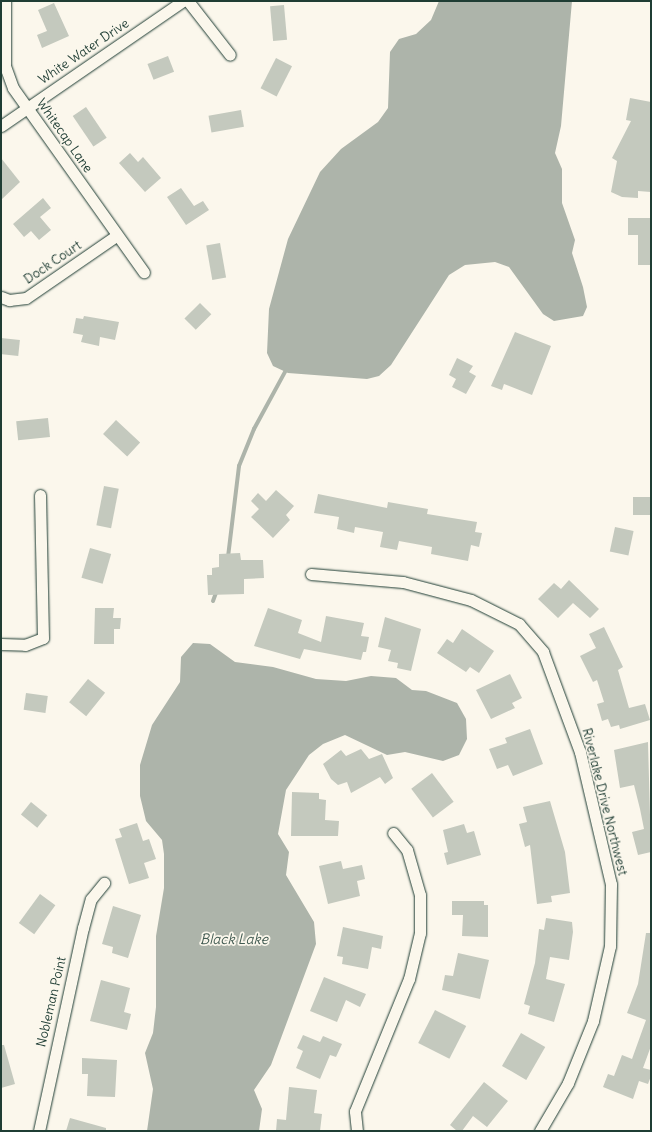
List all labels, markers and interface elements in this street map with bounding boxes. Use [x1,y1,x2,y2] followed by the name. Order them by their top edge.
[36,16,132,88] street label: White Water Drive
[33,96,95,176] street label: Whitecap Lane
[21,238,85,288] street label: Dock Court
[578,727,630,877] street label: Riverlake Drive Northwest
[200,931,268,947] water label: Black Lake
[34,955,70,1049] street label: Nobleman Point

